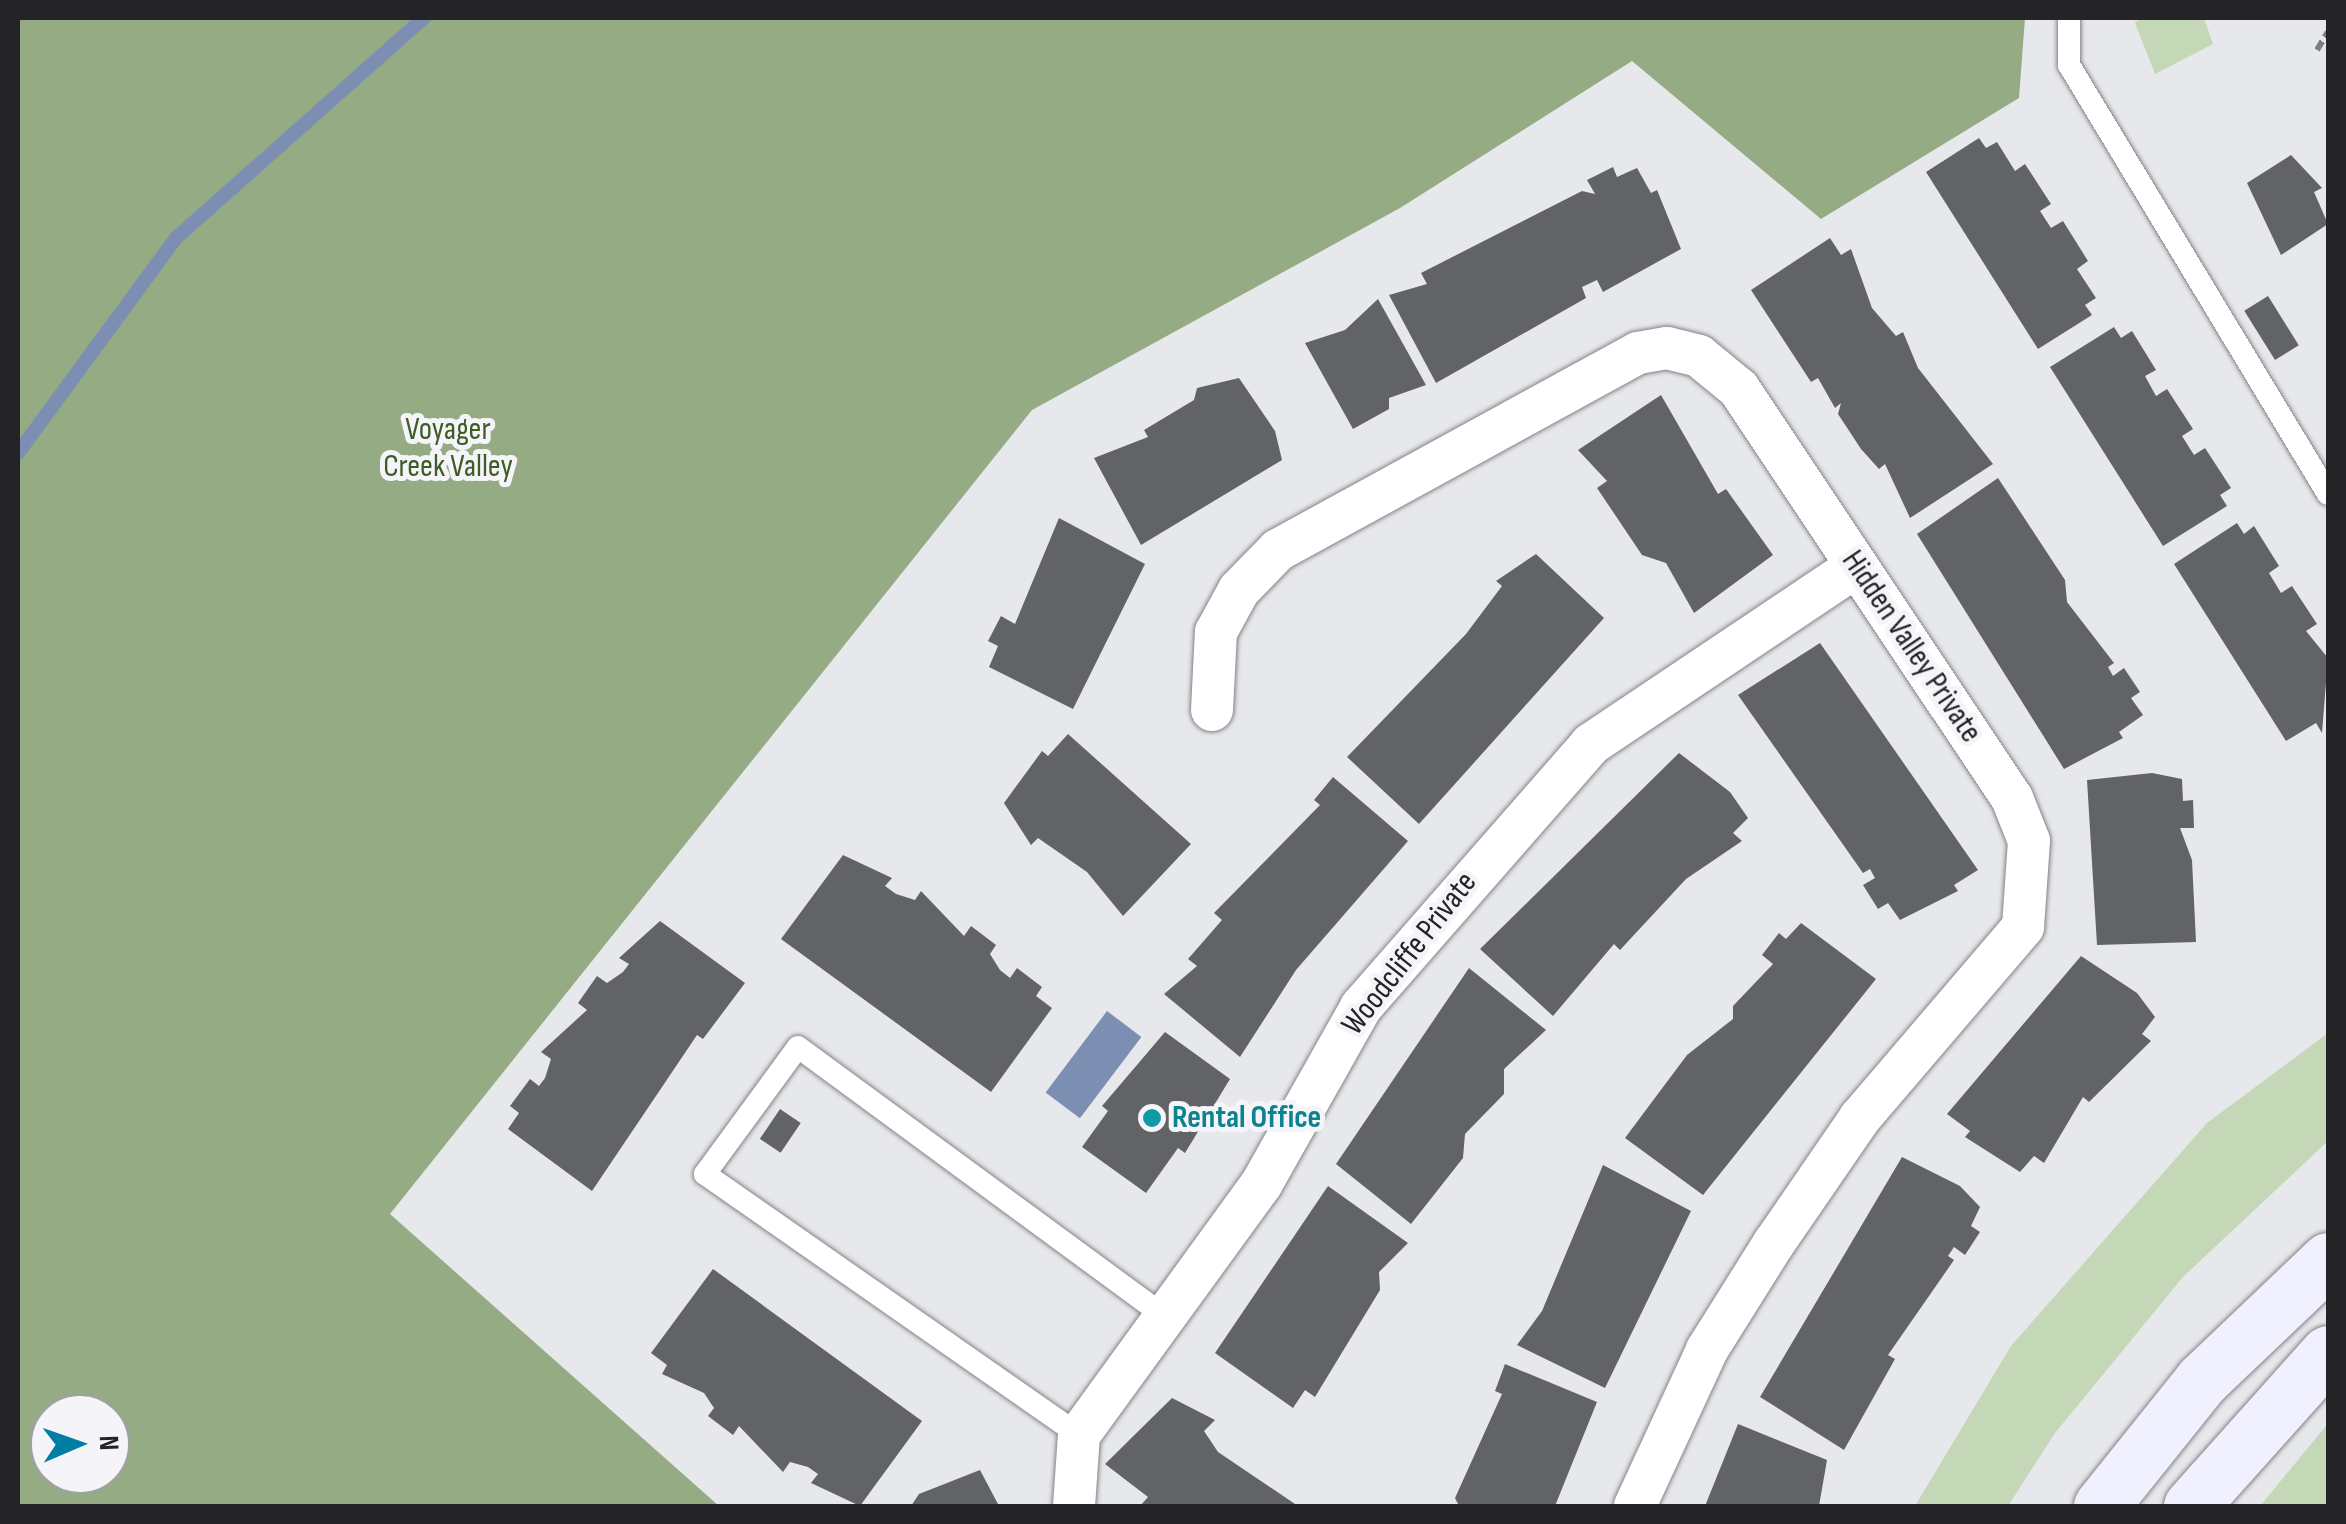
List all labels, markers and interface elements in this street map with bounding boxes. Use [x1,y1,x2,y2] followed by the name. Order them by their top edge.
[383,412,513,487] park label: Voyager Creek Valley
[1833,544,1989,750] street label: Hidden Valley Private
[1334,865,1486,1043] street label: Woodcliffe Private
[1172,1099,1321,1137] place label: Rental Office
[1141,1107,1163,1129] marker: Rental Office
[30,1394,130,1494] north arrow
[92,1435,125,1451] text: N

